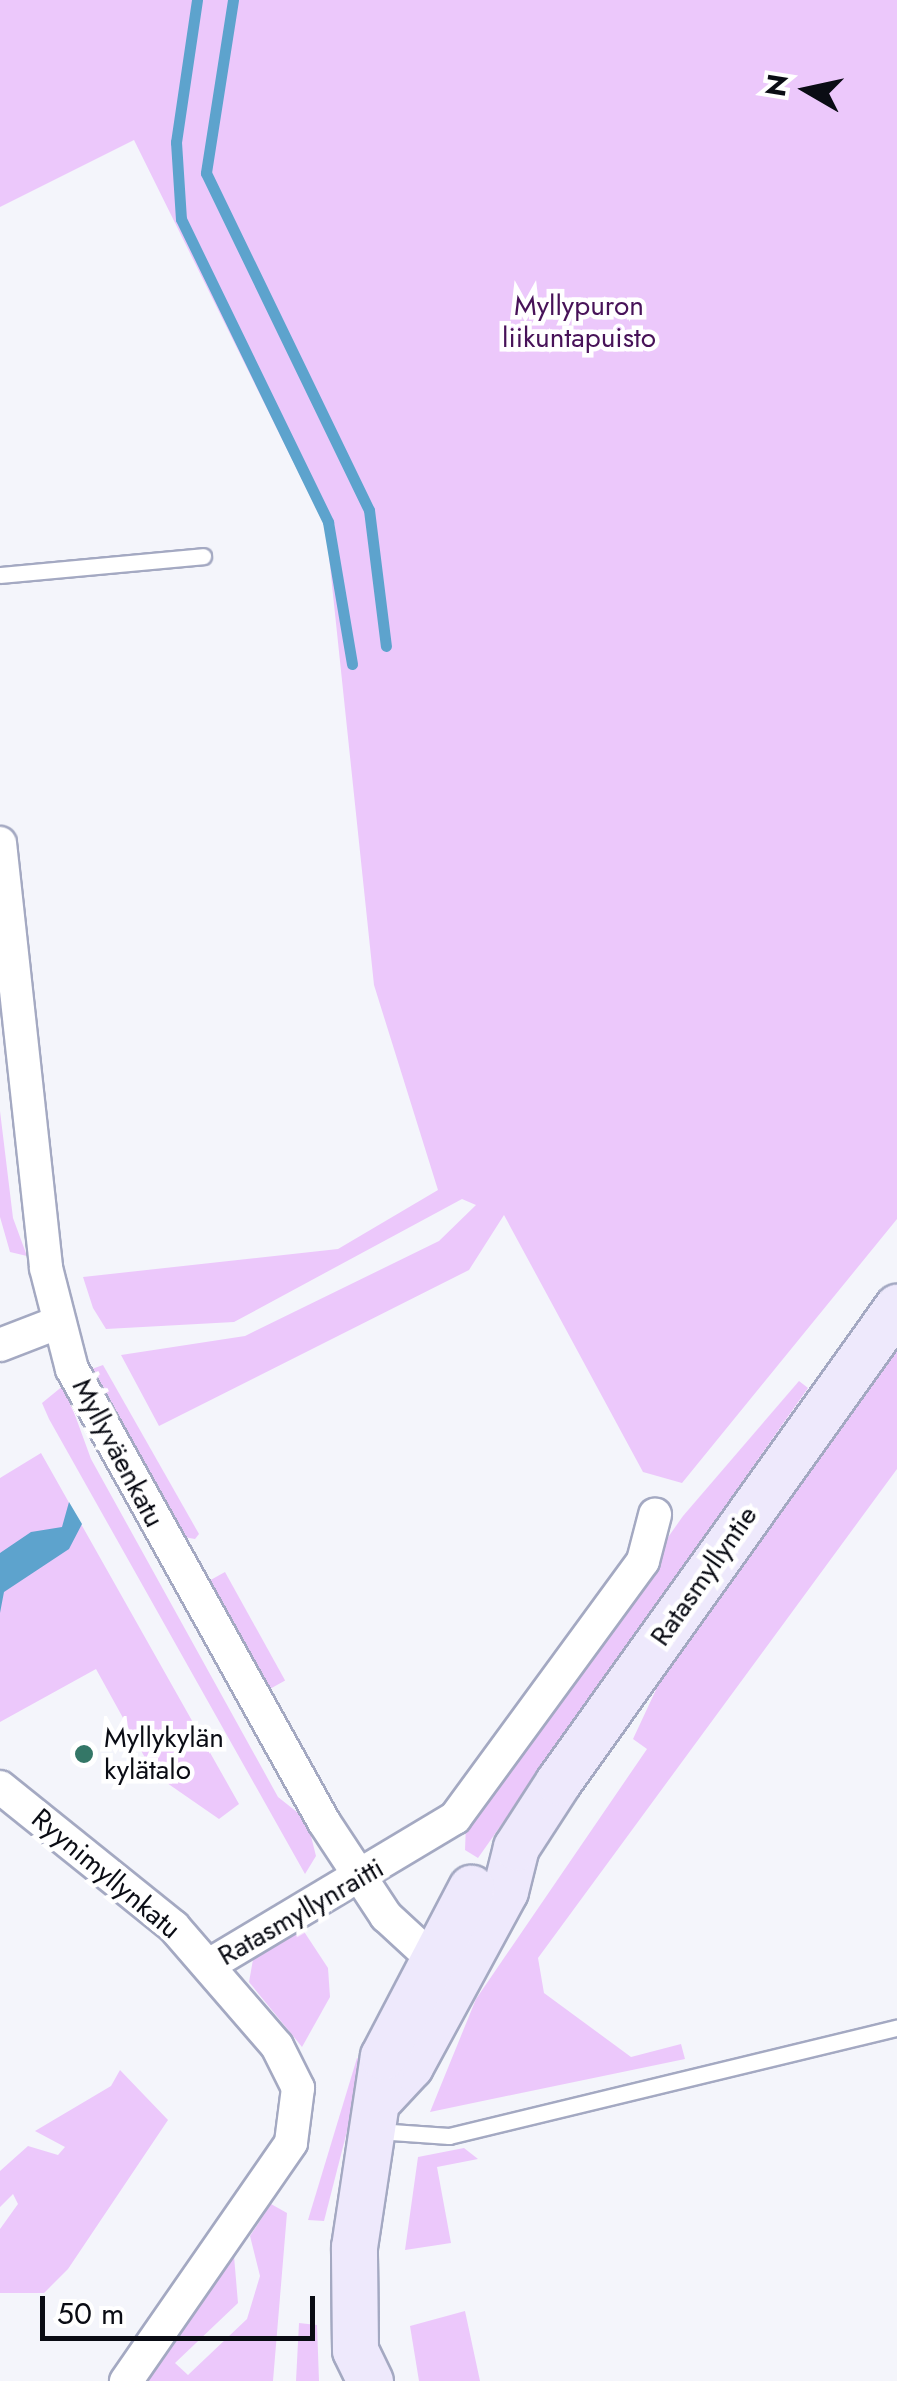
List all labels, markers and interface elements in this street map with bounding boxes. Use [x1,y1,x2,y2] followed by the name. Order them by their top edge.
[757,40,857,140] north arrow
[755,71,799,99] text: N
[502,289,656,355] park label: Myllypuron liikuntapuisto
[65,1373,171,1533] street label: Myllyväenkatu
[644,1500,764,1652] street label: Ratasmyllyntie
[104,1721,224,1787] place label: Myllykylän kylätalo
[73,1743,95,1765] marker: Myllykylän kylätalo
[25,1802,187,1946] street label: Ryynimyllynkatu
[212,1851,390,1973] street label: Ratasmyllynraitti
[45,2276,320,2338] scale bar
[57,2292,124,2335] text: 50 m

